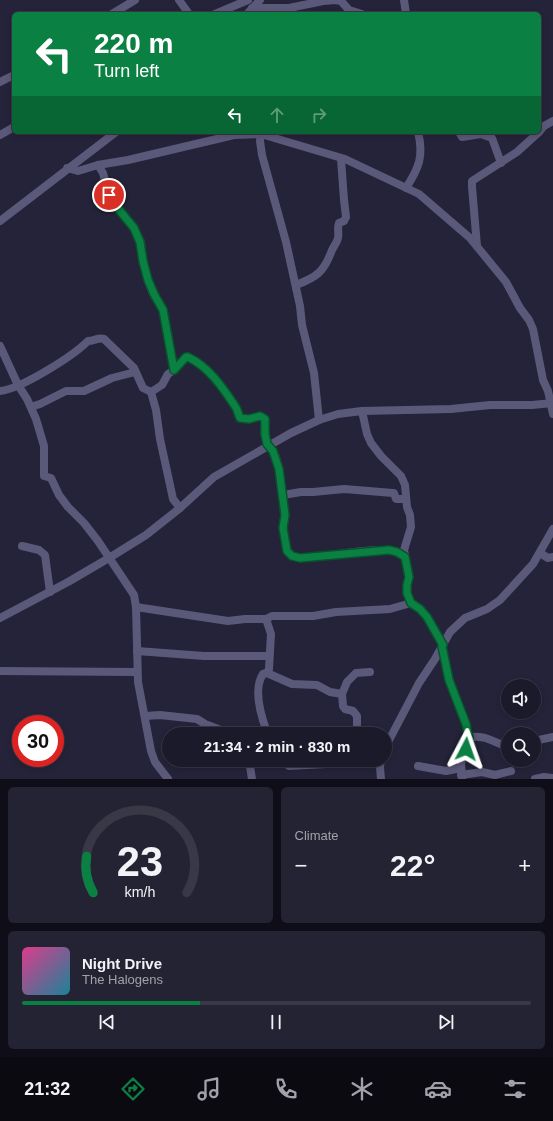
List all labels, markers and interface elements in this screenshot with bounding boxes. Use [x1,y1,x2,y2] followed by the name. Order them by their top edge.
[28,28,80,80] icon: left
[94,28,173,59] text: 220 m
[94,61,159,81] text: Turn left
[224,104,246,126] icon: left
[266,104,288,126] icon: ahead
[308,104,330,126] icon: right
[92,178,126,212] pin
[98,184,120,206] icon: arrive
[501,679,541,767] map controls
[501,679,541,719] button: sound
[12,715,64,767] speed limit sign: 30
[501,727,541,767] button: search
[445,728,487,770] position arrow
[204,738,350,755] text: 21:34 · 2 min · 830 m
[295,828,339,843] text: Climate
[117,838,163,885] text: 23
[390,849,435,882] text: 22°
[295,853,307,878] text: −
[518,853,531,878] text: +
[125,884,156,900] text: km/h
[82,955,162,972] text: Night Drive
[82,972,163,987] text: The Halogens
[96,1011,118,1033] icon: previous
[265,1011,287,1033] icon: pause
[435,1011,457,1033] icon: next
[119,1075,147,1103] icon: directions
[195,1075,223,1103] icon: music
[272,1075,300,1103] icon: phone
[348,1075,376,1103] icon: climate
[424,1075,452,1103] icon: car
[501,1075,529,1103] icon: filters
[24,1079,70,1099] text: 21:32

